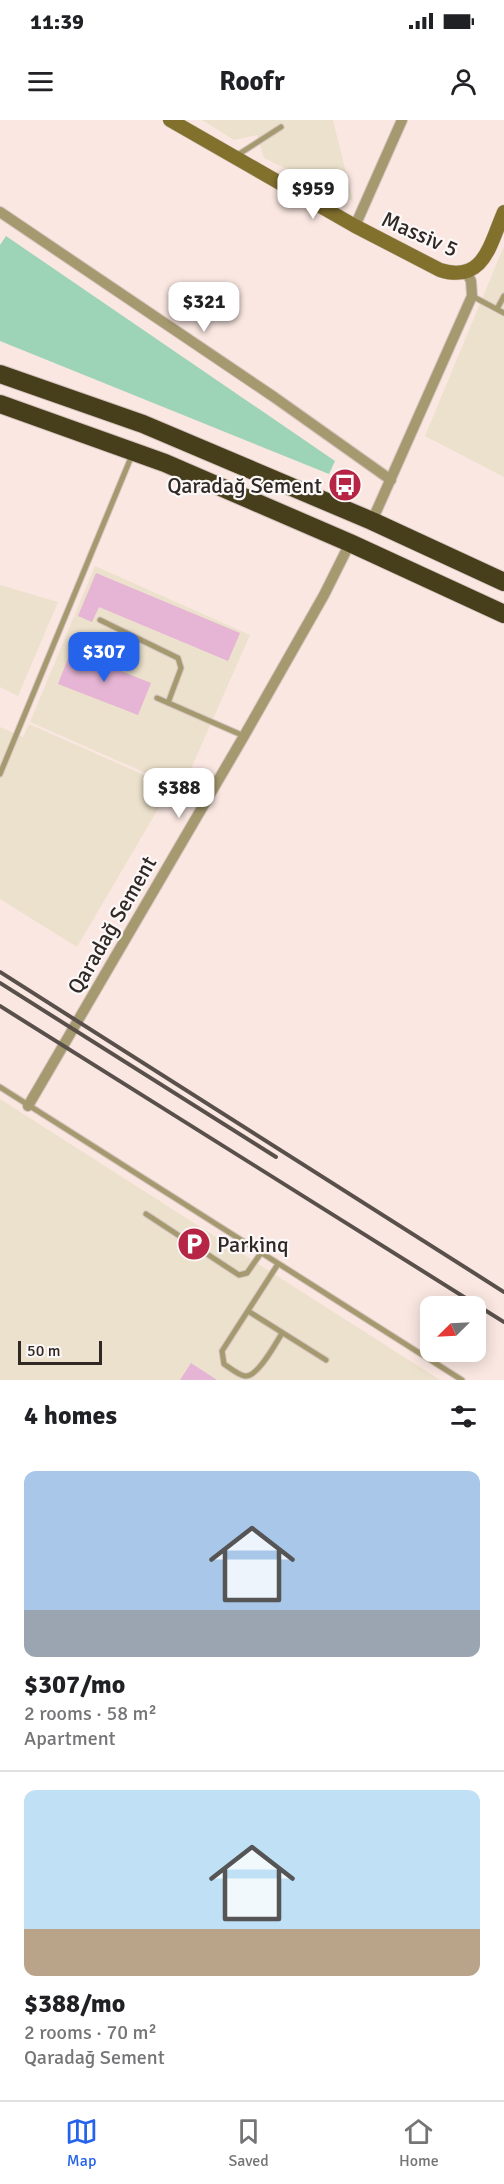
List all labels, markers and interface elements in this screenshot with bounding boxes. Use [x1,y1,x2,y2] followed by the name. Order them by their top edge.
[30,8,84,35] text: 11:39
[24,65,57,98] icon: menu
[219,65,285,98] text: Roofr
[447,65,480,98] icon: person
[277,169,349,220] pin: $959
[291,176,335,201] text: $959
[378,205,462,263] street label: Massiv 5
[168,282,240,333] pin: $321
[182,289,226,314] text: $321
[327,467,363,503] bus stop icon: Qaradağ Sement
[167,472,322,499] place label: Qaradağ Sement
[68,632,140,683] pin: $307
[82,639,126,664] text: $307
[143,768,215,819] pin: $388
[157,775,201,800] text: $388
[62,851,163,999] street label: Qaradağ Sement
[176,1226,212,1262] parking icon: Parkinq
[217,1231,289,1258] place label: Parkinq
[420,1296,486,1362] north arrow
[420,1296,486,1362] map controls
[18,1338,102,1366] scale bar
[27,1341,61,1361] text: 50 m
[24,1400,117,1432] text: 4 homes
[447,1400,480,1433] icon: filters
[198,1510,306,1618] icon: home
[24,1669,125,1701] text: $307/mo
[24,1701,157,1726] text: 2 rooms · 58 m²
[24,1726,116,1751] text: Apartment
[198,1829,306,1937] icon: home
[24,1988,125,2020] text: $388/mo
[24,2020,157,2045] text: 2 rooms · 70 m²
[24,2045,165,2070] text: Qaradağ Sement
[65,2115,98,2171] tab: Map
[228,2115,269,2171] tab: Saved
[399,2115,439,2171] tab: Home

